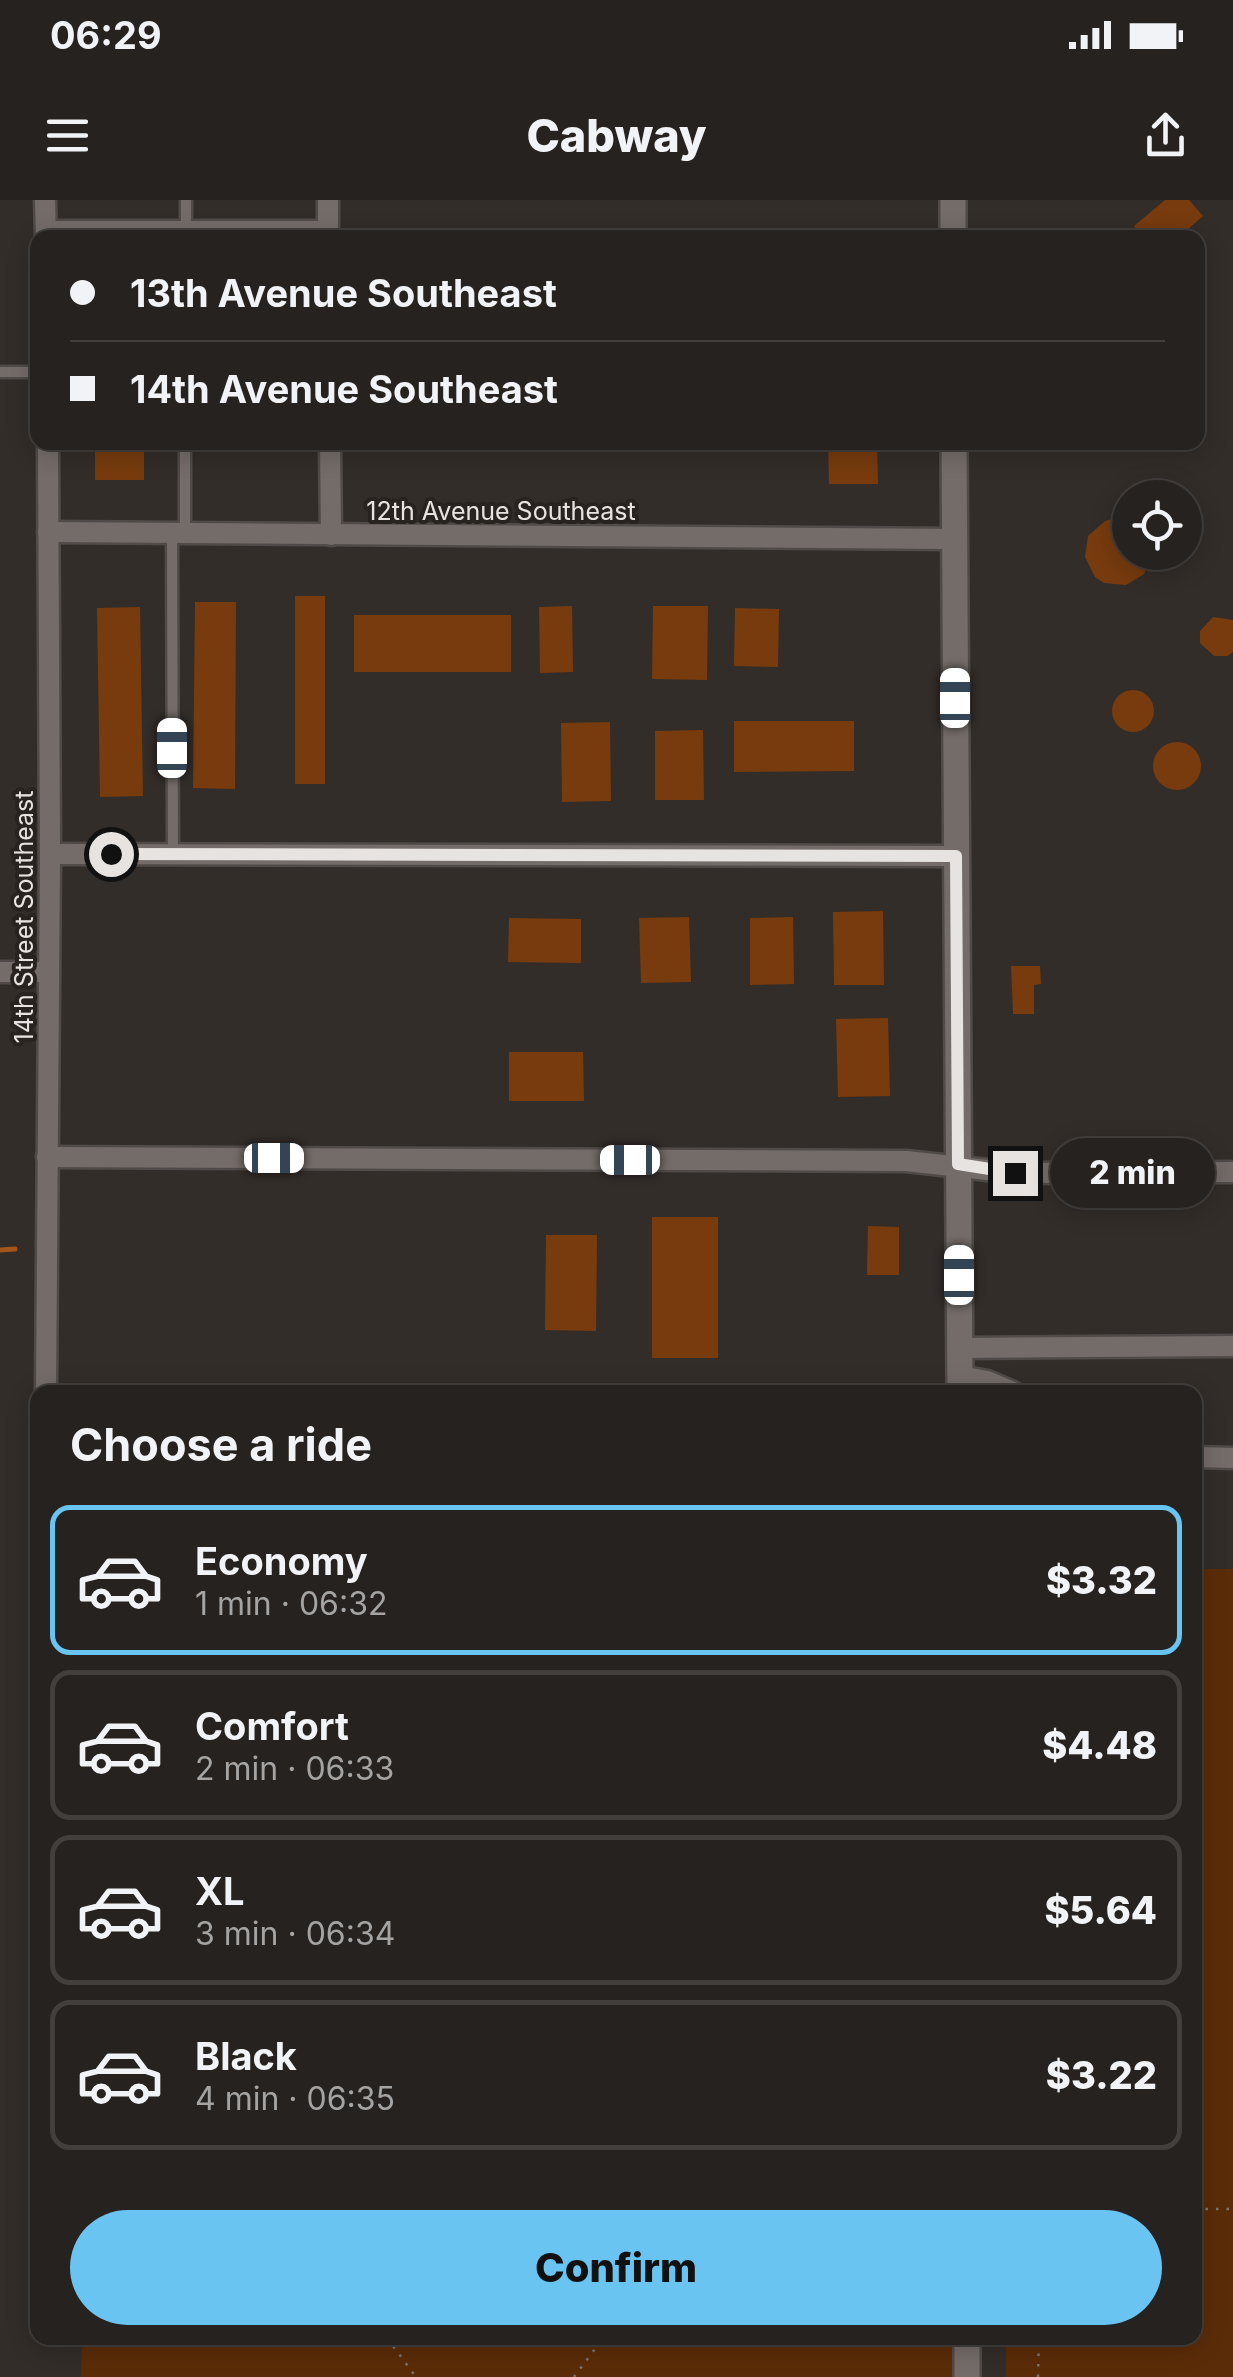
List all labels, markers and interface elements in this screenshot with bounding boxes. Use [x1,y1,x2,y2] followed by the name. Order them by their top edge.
[50,12,162,58] text: 06:29
[40,108,95,163] icon: menu
[526,108,707,163] text: Cabway
[1138,108,1193,163] icon: share
[130,270,557,316] text: 13th Avenue Southeast
[130,366,558,412] text: 14th Avenue Southeast
[1112,480,1202,570] map controls
[1112,480,1202,570] button: locate
[366,496,636,526] street label: 12th Avenue Southeast
[940,668,970,728] car
[157,718,187,778] car
[9,791,39,1043] street label: 14th Street Southeast
[89,832,134,877] route start
[1050,1138,1215,1208] callout: 2 min
[244,1143,304,1173] car
[600,1145,660,1175] car
[993,1151,1038,1196] route end
[1089,1153,1176,1192] text: 2 min
[944,1245,974,1305] car
[70,1417,372,1472] text: Choose a ride
[75,1535,165,1625] icon: car
[195,1538,368,1584] text: Economy
[1046,1557,1157,1603] text: $3.32
[195,1584,387,1623] text: 1 min · 06:32
[75,1700,165,1790] icon: car
[195,1703,349,1749] text: Comfort
[1042,1722,1157,1768] text: $4.48
[195,1749,394,1788] text: 2 min · 06:33
[75,1865,165,1955] icon: car
[195,1868,245,1914] text: XL
[1044,1887,1157,1933] text: $5.64
[195,1914,395,1953] text: 3 min · 06:34
[75,2030,165,2120] icon: car
[195,2033,297,2079] text: Black
[1046,2052,1157,2098] text: $3.22
[195,2079,395,2118] text: 4 min · 06:35
[70,2210,1162,2325] button: Confirm

